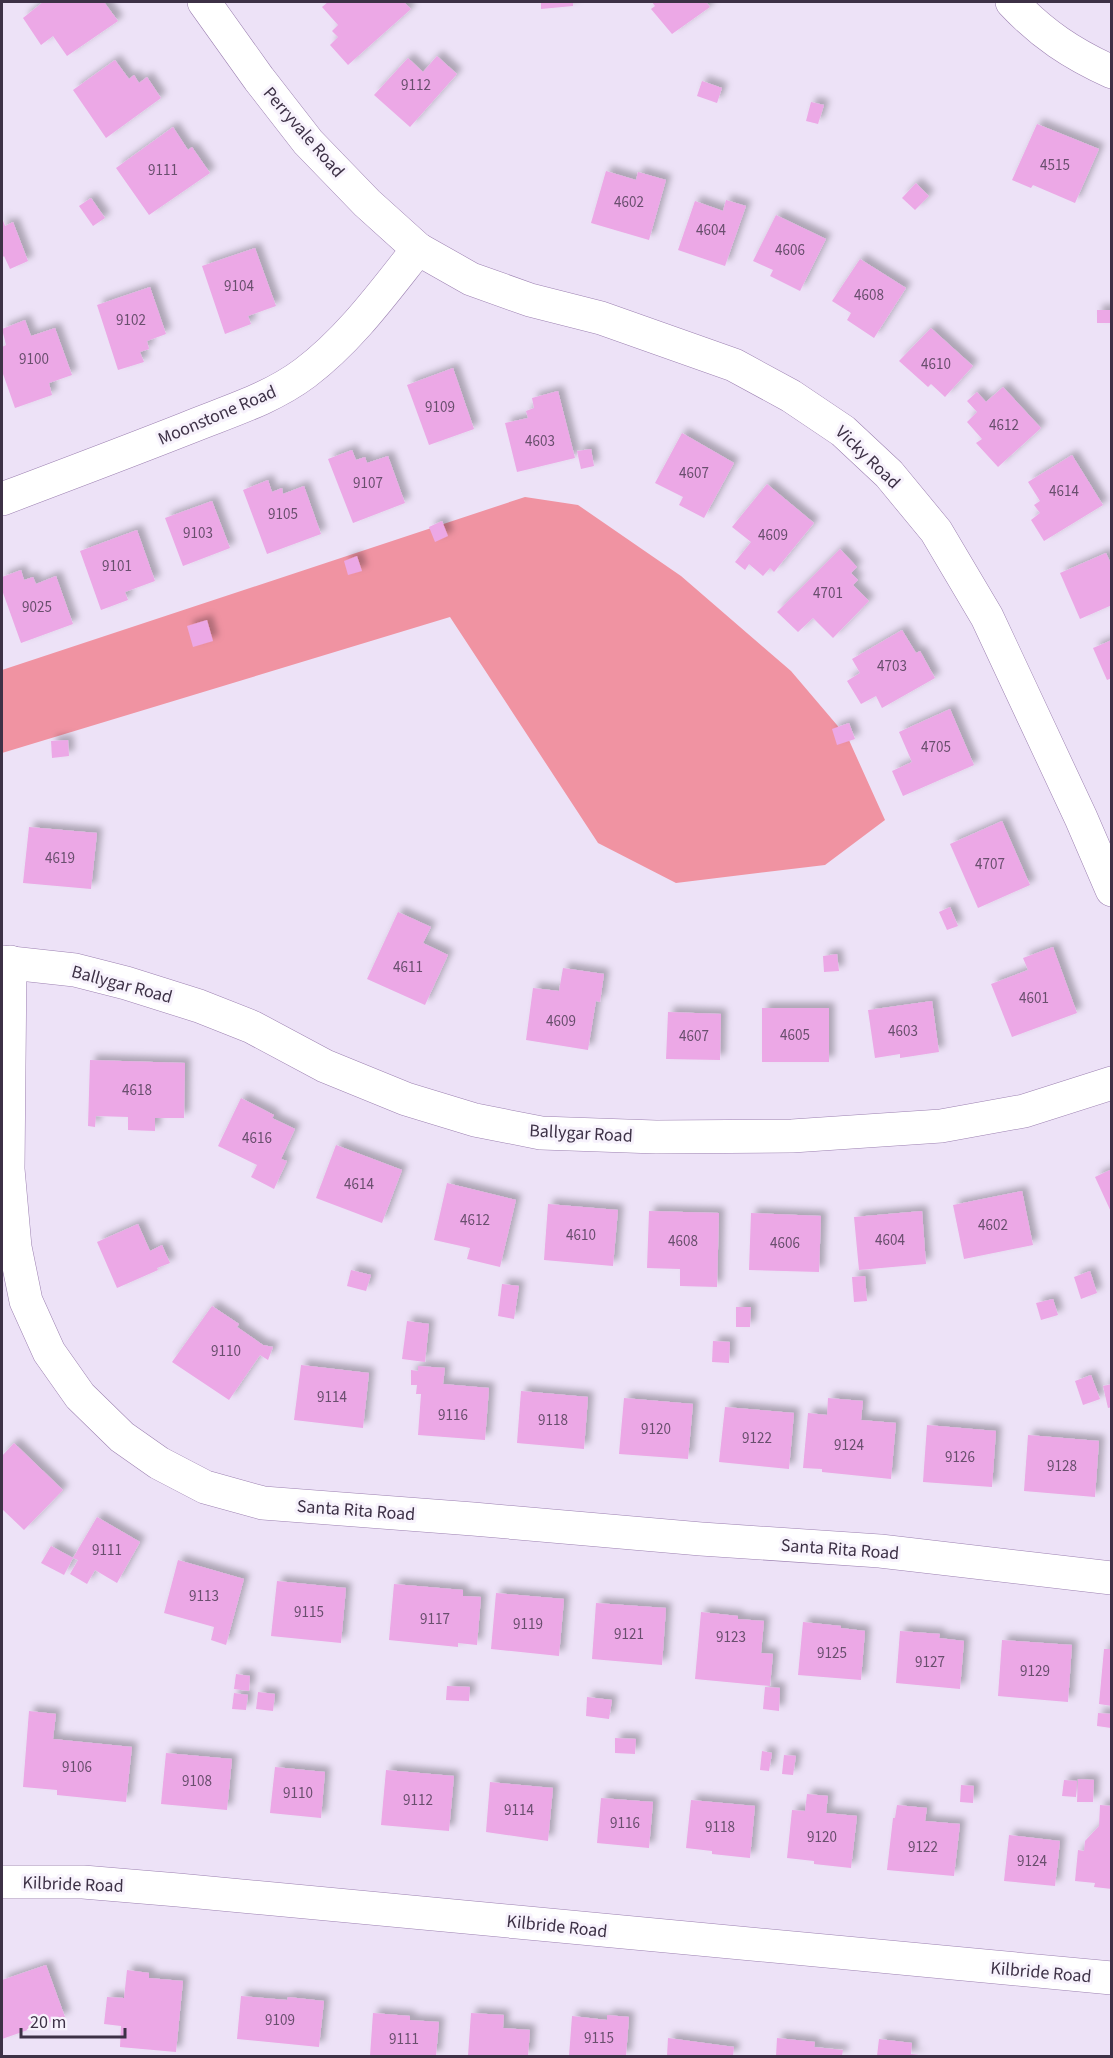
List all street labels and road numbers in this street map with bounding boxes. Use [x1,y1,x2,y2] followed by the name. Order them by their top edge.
[257,82,350,183] street label: Perryvale Road
[154,379,280,452] street label: Moonstone Road
[830,420,906,495] street label: Vicky Road
[69,959,175,1010] street label: Ballygar Road
[529,1118,633,1149] street label: Ballygar Road
[296,1494,416,1527] street label: Santa Rita Road
[780,1533,900,1566] street label: Santa Rita Road
[22,1870,124,1899] street label: Kilbride Road
[505,1909,609,1944] street label: Kilbride Road
[989,1956,1092,1989] street label: Kilbride Road

